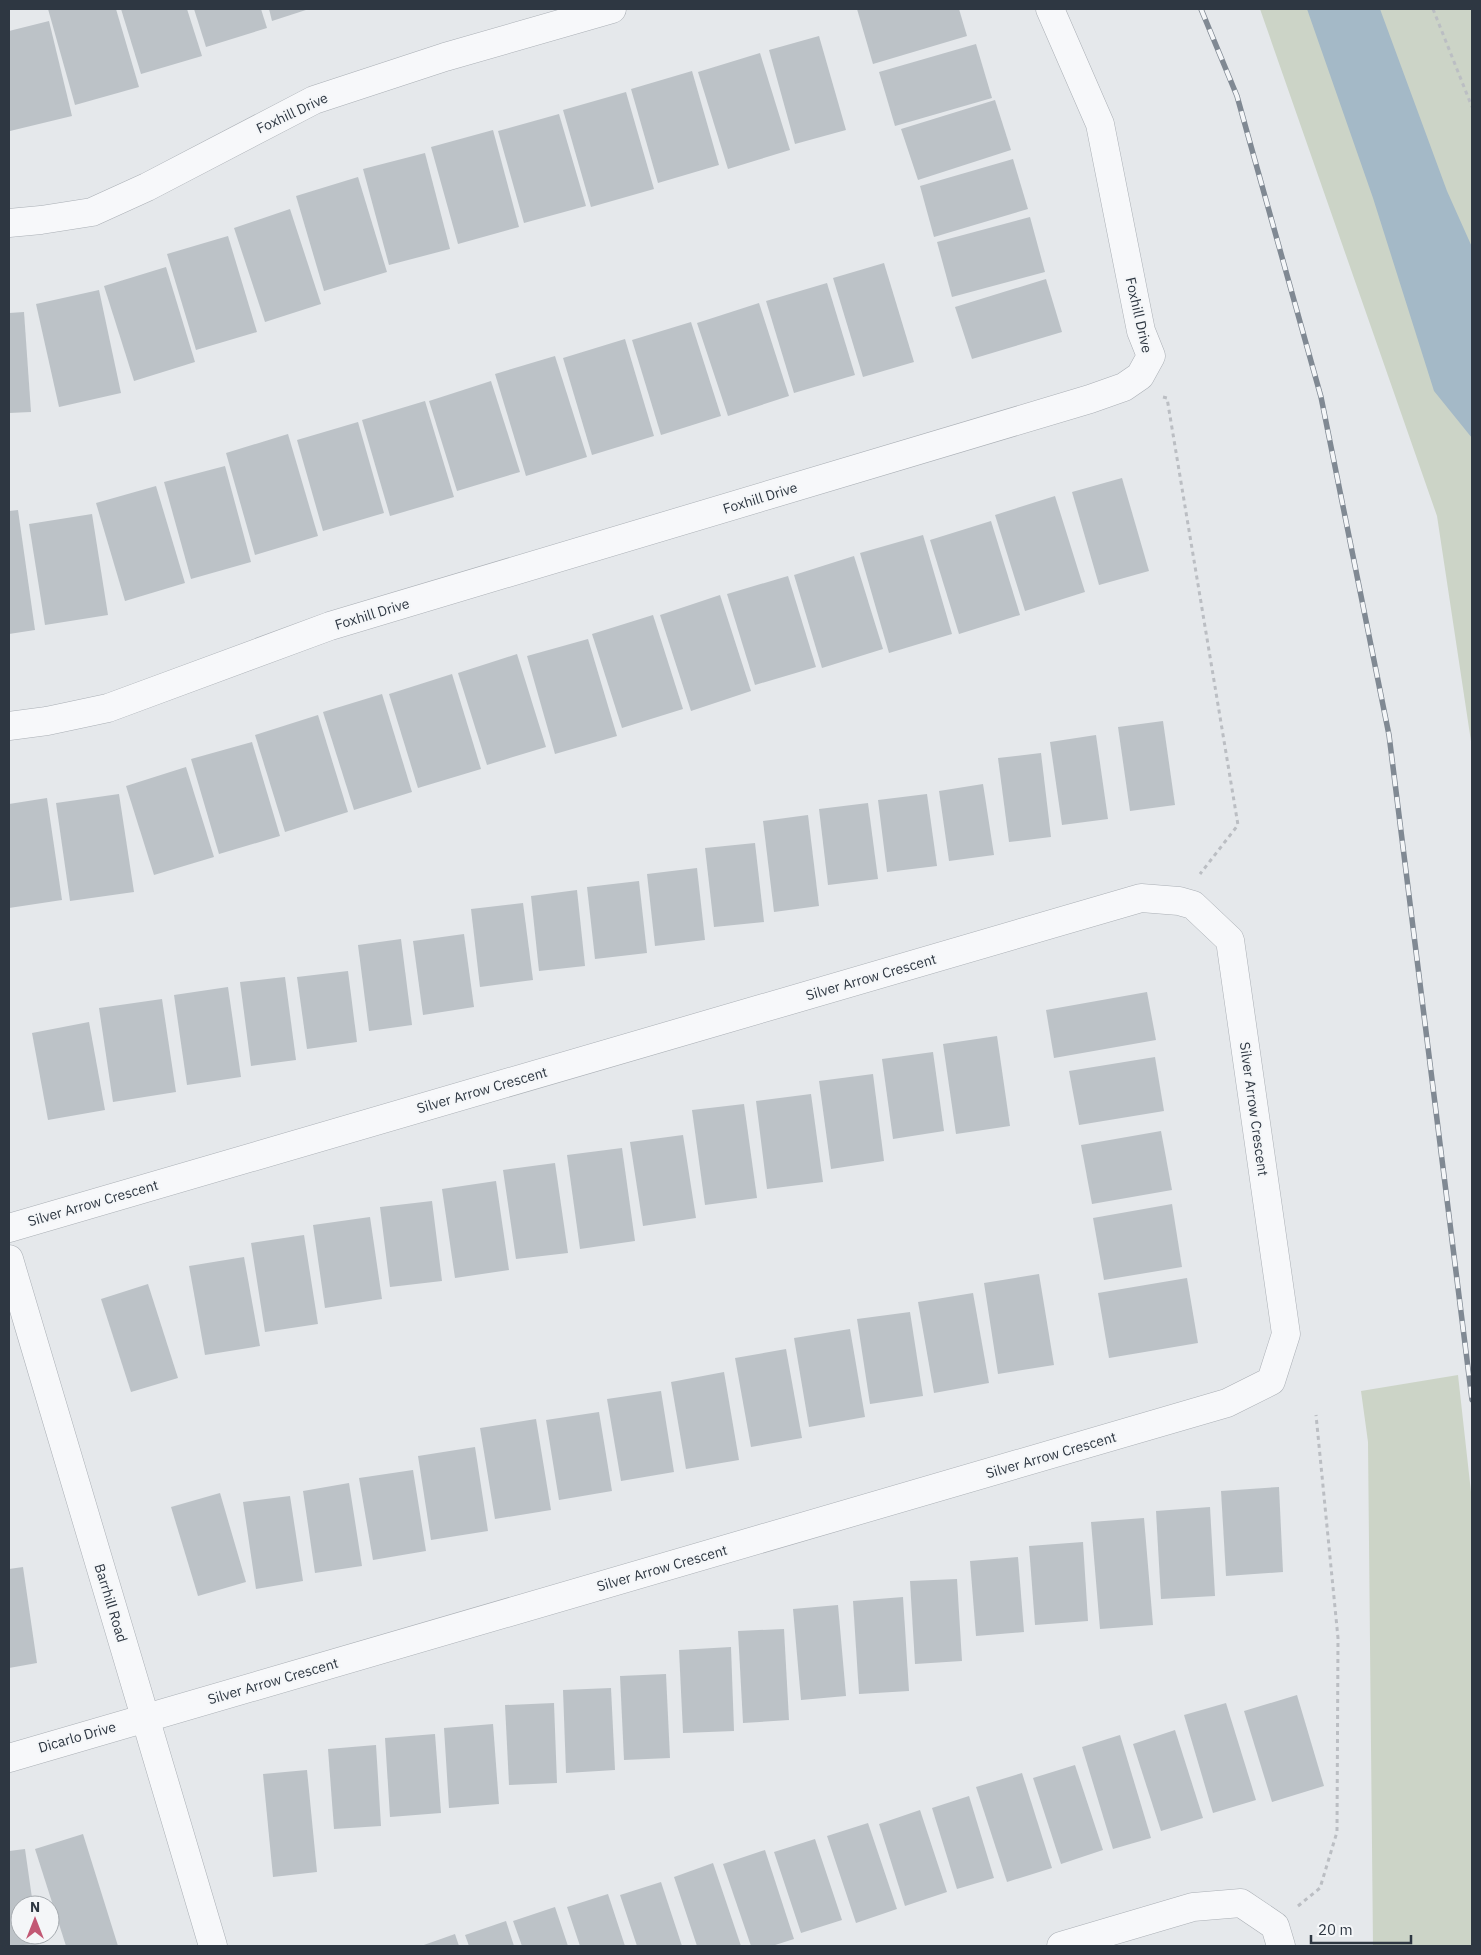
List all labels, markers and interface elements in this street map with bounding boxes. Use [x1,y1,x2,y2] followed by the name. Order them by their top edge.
[253,88,331,137] street label: Foxhill Drive
[1122,275,1157,355] street label: Foxhill Drive
[721,478,800,518] street label: Foxhill Drive
[333,594,412,634] street label: Foxhill Drive
[804,950,938,1004] street label: Silver Arrow Crescent
[1236,1041,1272,1177] street label: Silver Arrow Crescent
[415,1063,549,1117] street label: Silver Arrow Crescent
[26,1176,160,1230] street label: Silver Arrow Crescent
[984,1428,1118,1482] street label: Silver Arrow Crescent
[595,1541,729,1595] street label: Silver Arrow Crescent
[90,1561,132,1645] street label: Barrhill Road
[206,1654,340,1708] street label: Silver Arrow Crescent
[36,1717,118,1757] street label: Dicarlo Drive
[10,1895,60,1945] north arrow
[30,1898,40,1916] text: N
[1311,1912,1411,1944] scale bar
[1318,1920,1353,1939] text: 20 m

